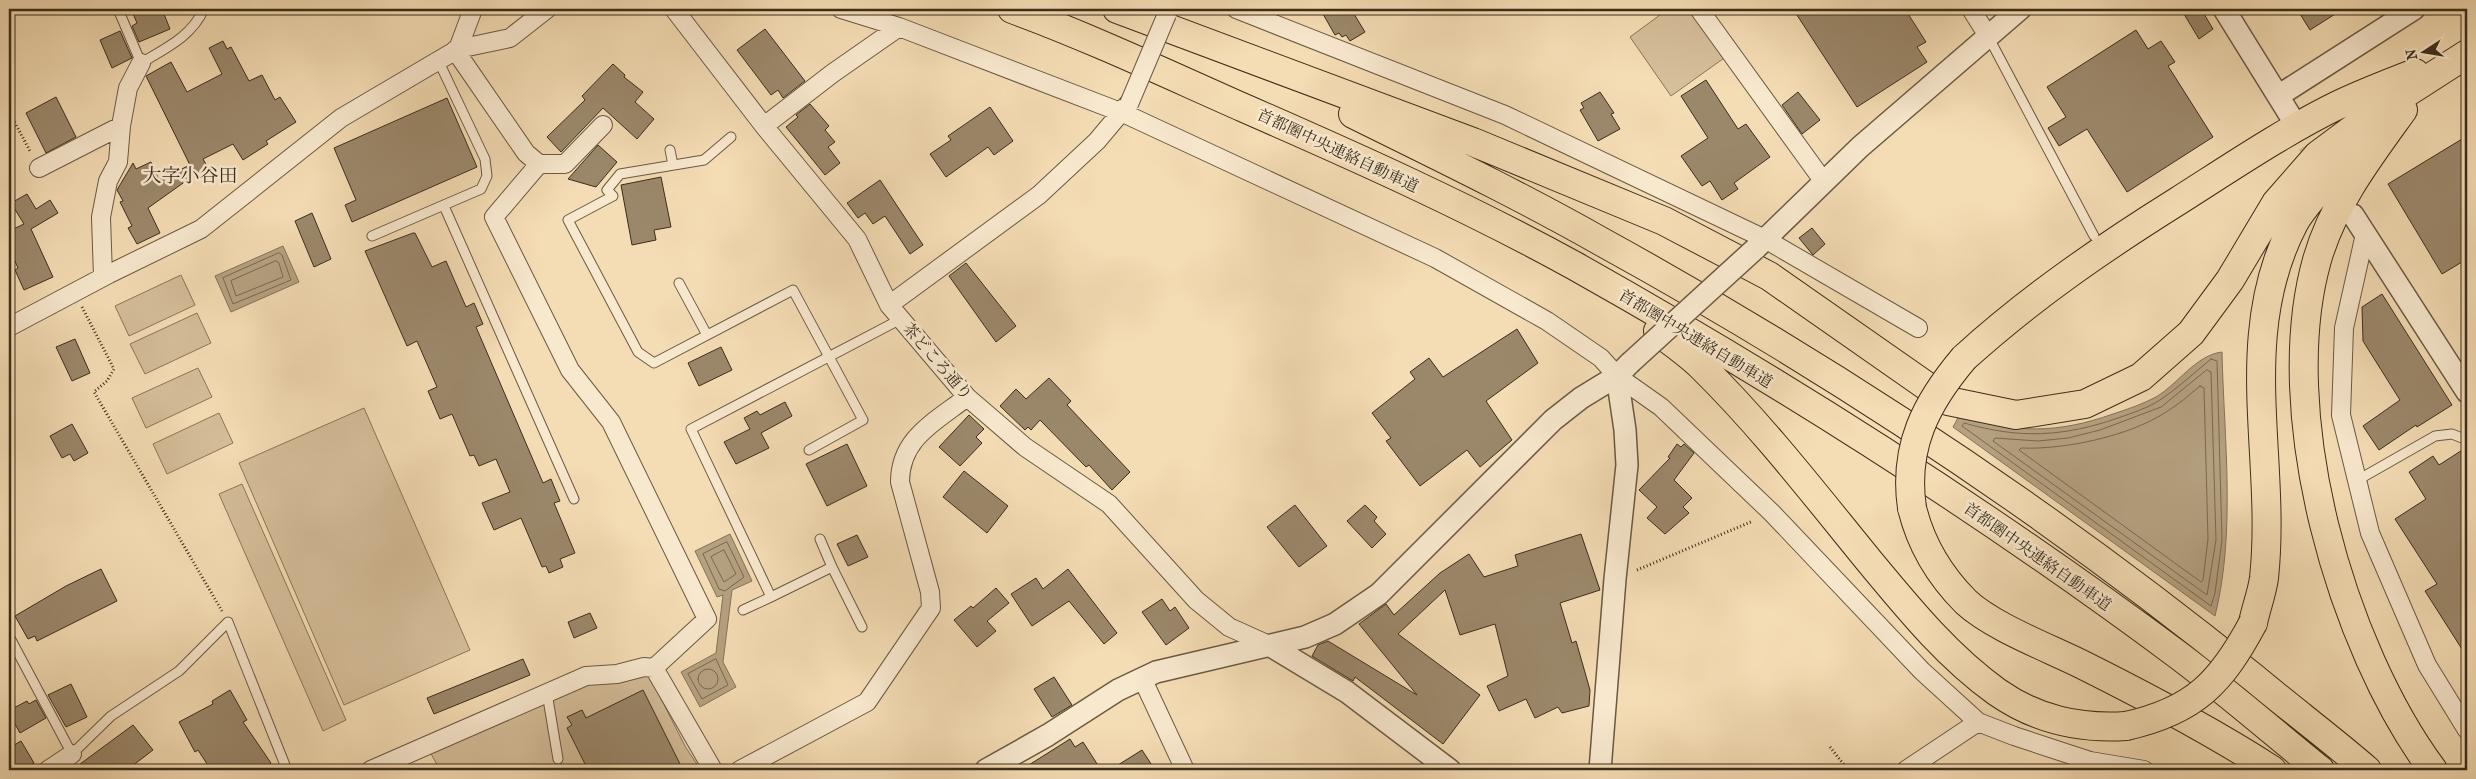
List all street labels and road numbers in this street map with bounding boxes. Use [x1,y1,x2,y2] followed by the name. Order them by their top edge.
[1254,105,1422,196] street label: 首都圏中央連絡自動車道
[1615,285,1776,392] street label: 首都圏中央連絡自動車道
[899,319,976,404] street label: 茶どころ通り
[1960,498,2115,615] street label: 首都圏中央連絡自動車道

